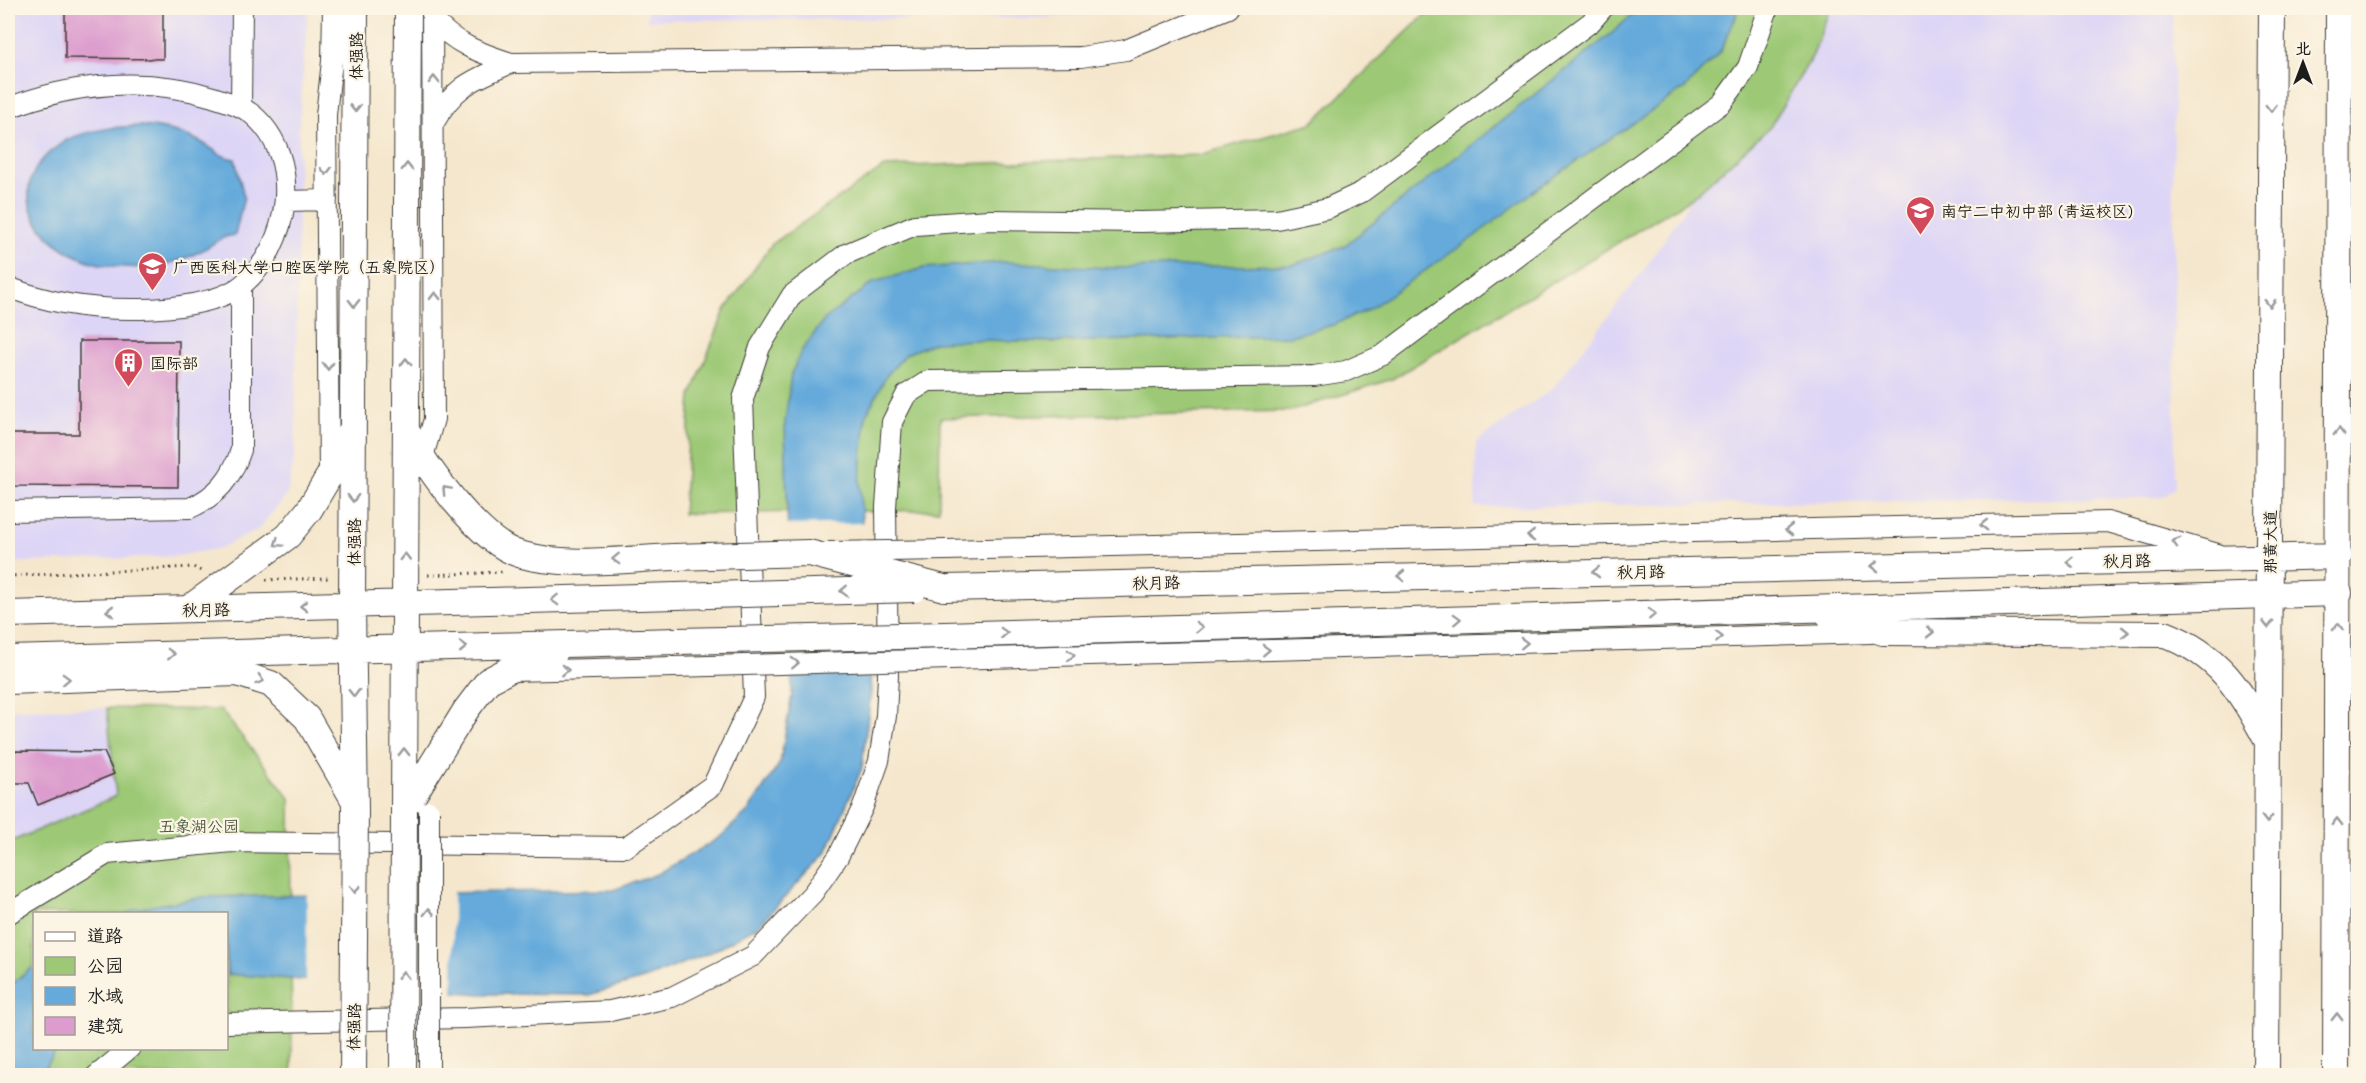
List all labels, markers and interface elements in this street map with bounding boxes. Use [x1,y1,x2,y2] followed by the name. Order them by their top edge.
[345,32,366,80] street label: 体强路
[2273,33,2333,93] north arrow
[2295,37,2311,58] text: 北
[428,75,440,84] one-way arrow
[349,103,361,112] one-way arrow
[2265,103,2278,112] one-way arrow
[401,162,413,171] one-way arrow
[320,166,332,175] one-way arrow
[1904,194,1936,236] school or university icon: 南宁二中初中部 (青运校区)
[1941,200,2133,221] place label: 南宁二中初中部 (青运校区)
[136,250,168,292] school or university icon: 广西医科大学口腔医学院（五象院区）
[173,256,445,277] place label: 广西医科大学口腔医学院（五象院区）
[429,291,441,300] one-way arrow
[348,298,360,307] one-way arrow
[2264,298,2276,307] one-way arrow
[113,346,145,388] building icon: 国际部
[150,352,198,373] place label: 国际部
[400,357,412,366] one-way arrow
[322,361,334,370] one-way arrow
[2333,428,2345,437] one-way arrow
[442,487,453,497] one-way arrow
[347,493,359,502] one-way arrow
[2259,510,2280,574] street label: 那黄大道
[343,518,364,566] street label: 体强路
[1980,519,1989,531] one-way arrow
[1785,523,1794,536] one-way arrow
[1527,530,1536,542] one-way arrow
[274,536,285,547] one-way arrow
[2171,537,2182,549] one-way arrow
[2103,549,2151,571] street label: 秋月路
[399,552,411,561] one-way arrow
[611,553,620,565] one-way arrow
[2066,555,2075,568] one-way arrow
[1617,560,1665,582] street label: 秋月路
[1871,560,1880,572] one-way arrow
[1592,566,1601,578] one-way arrow
[1397,570,1406,582] one-way arrow
[1132,571,1180,593] street label: 秋月路
[839,584,848,597] one-way arrow
[551,593,560,606] one-way arrow
[182,598,230,620] street label: 秋月路
[300,600,309,613] one-way arrow
[105,605,114,618] one-way arrow
[1647,607,1656,620] one-way arrow
[1452,613,1461,626] one-way arrow
[2262,619,2274,628] one-way arrow
[1194,621,1203,633] one-way arrow
[2332,623,2344,632] one-way arrow
[1925,626,1934,638] one-way arrow
[2120,626,2129,638] one-way arrow
[999,627,1008,639] one-way arrow
[1715,631,1724,643] one-way arrow
[1520,636,1529,649] one-way arrow
[459,641,468,653] one-way arrow
[1262,644,1271,656] one-way arrow
[166,648,175,661] one-way arrow
[1067,649,1076,662] one-way arrow
[791,657,800,669] one-way arrow
[560,663,569,676] one-way arrow
[61,673,70,686] one-way arrow
[254,673,265,686] one-way arrow
[347,688,360,697] one-way arrow
[398,747,410,756] one-way arrow
[2261,814,2273,823] one-way arrow
[159,815,239,836] park label: 五象湖公园
[2331,818,2344,827] one-way arrow
[348,885,361,894] one-way arrow
[423,908,435,917] one-way arrow
[33,912,228,1050] legend
[87,923,123,947] text: 道路
[87,953,123,977] text: 公园
[397,971,409,980] one-way arrow
[87,983,123,1007] text: 水域
[342,1003,364,1051] street label: 体强路
[87,1013,123,1037] text: 建筑
[2330,1013,2343,1022] one-way arrow

